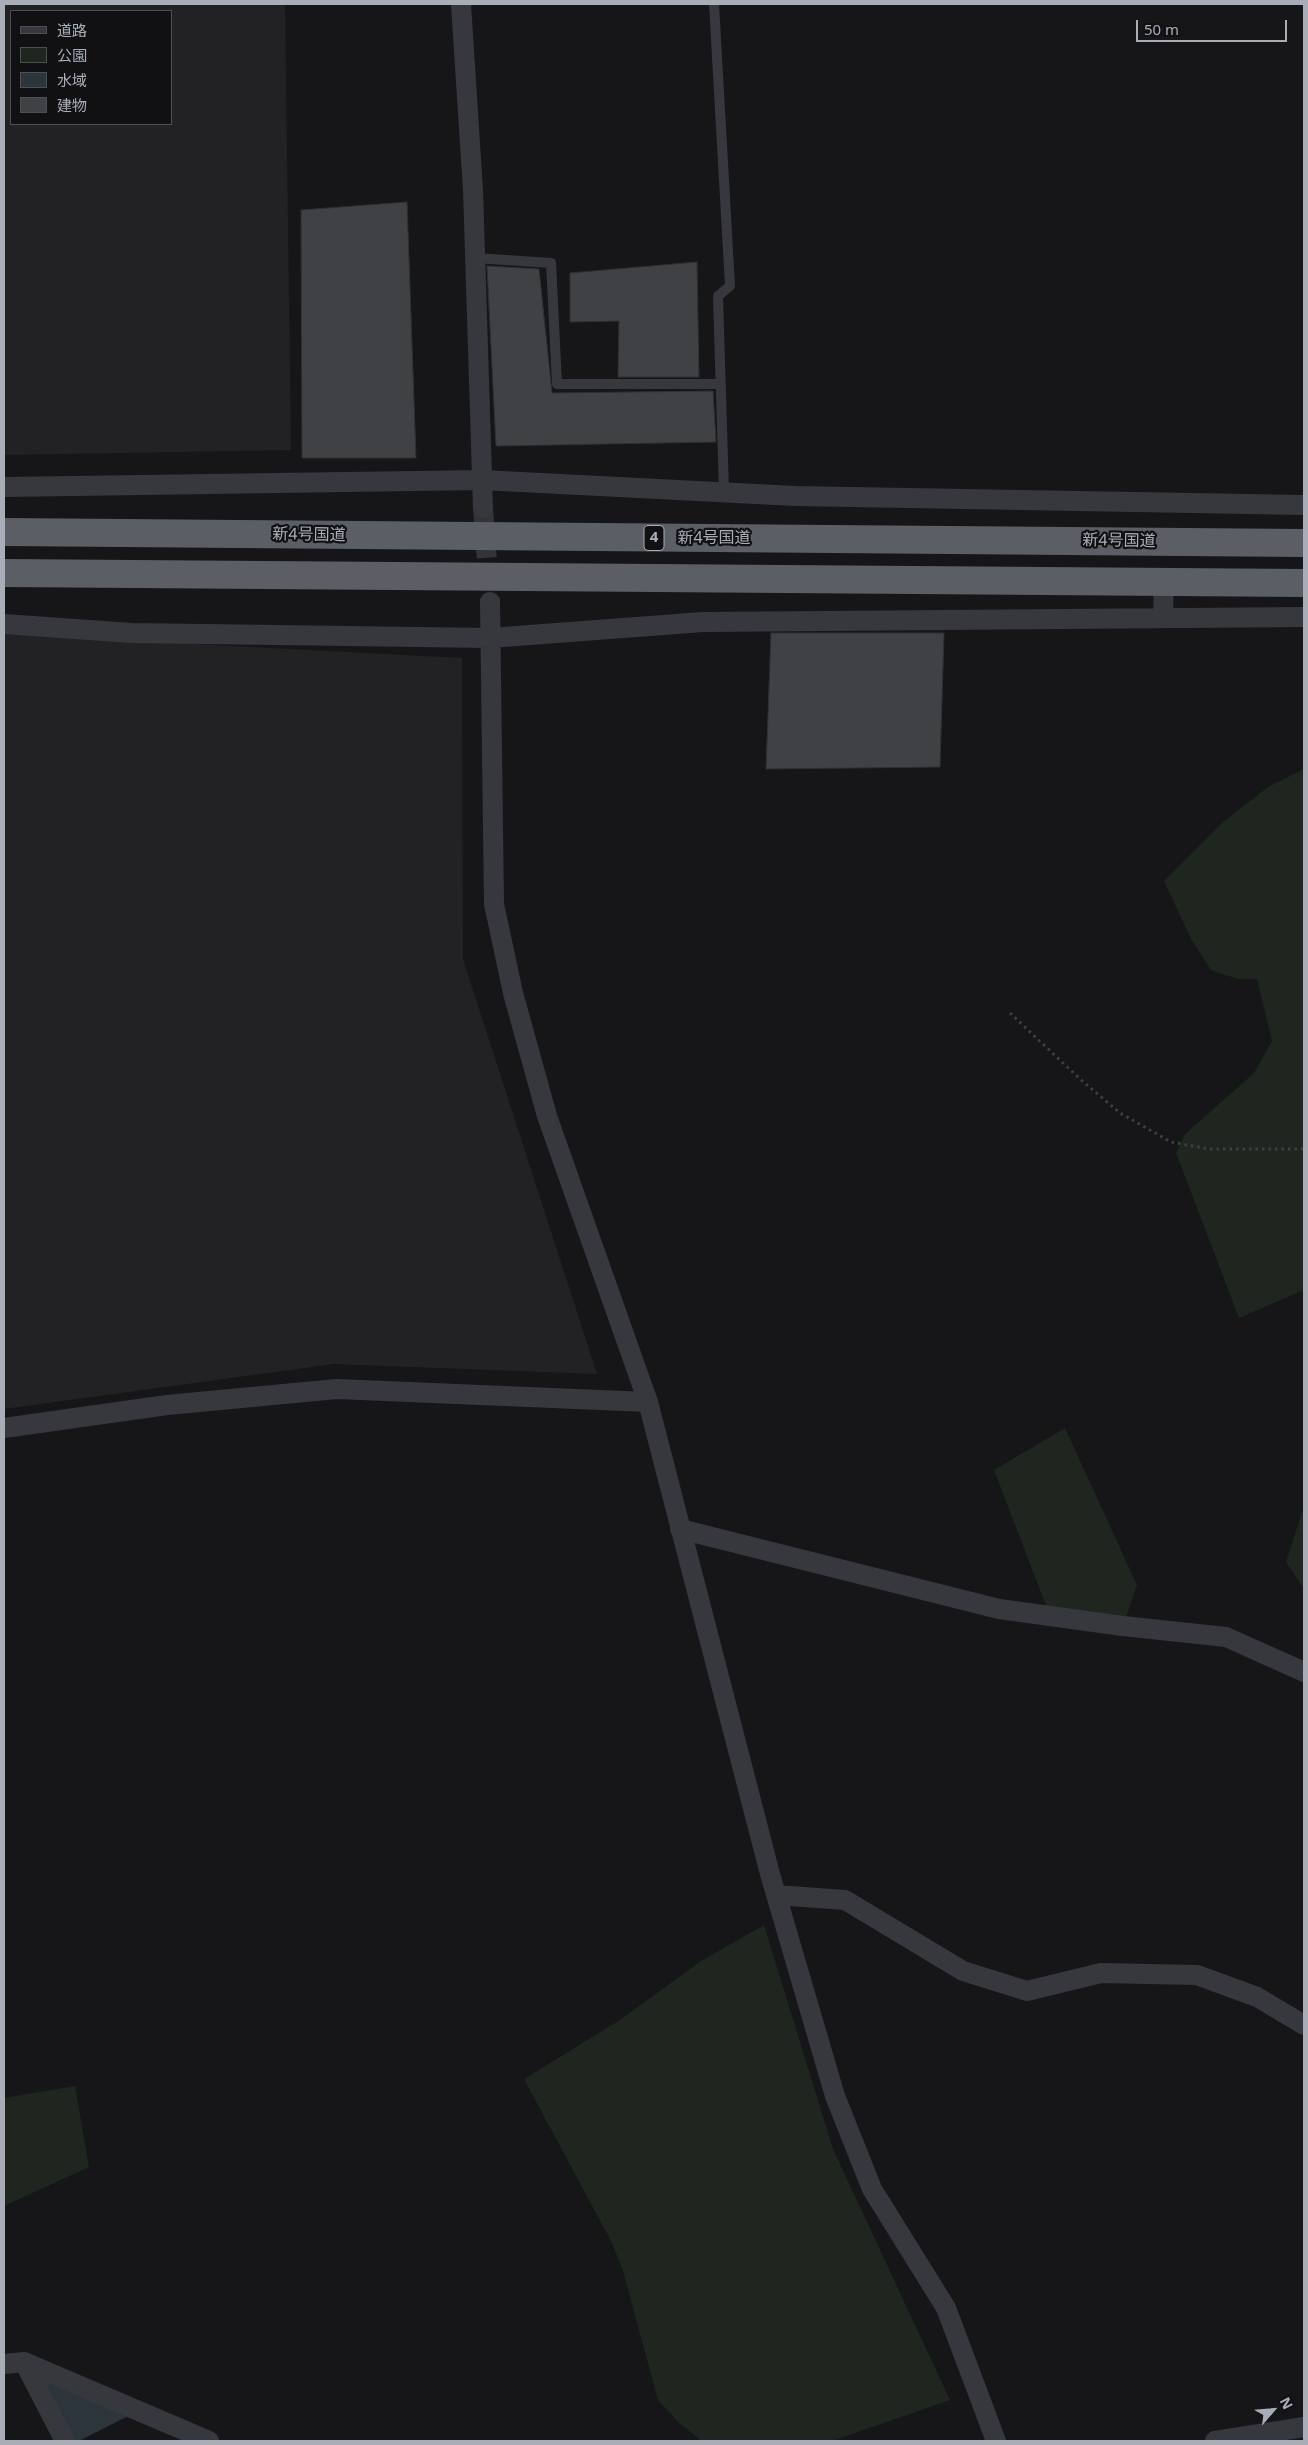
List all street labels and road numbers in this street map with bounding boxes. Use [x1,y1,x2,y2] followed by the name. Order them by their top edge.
[272,525,346,545] street label: 新4号国道
[644,526,664,550] road number: 4
[677,528,751,548] street label: 新4号国道
[1082,531,1156,551] street label: 新4号国道

